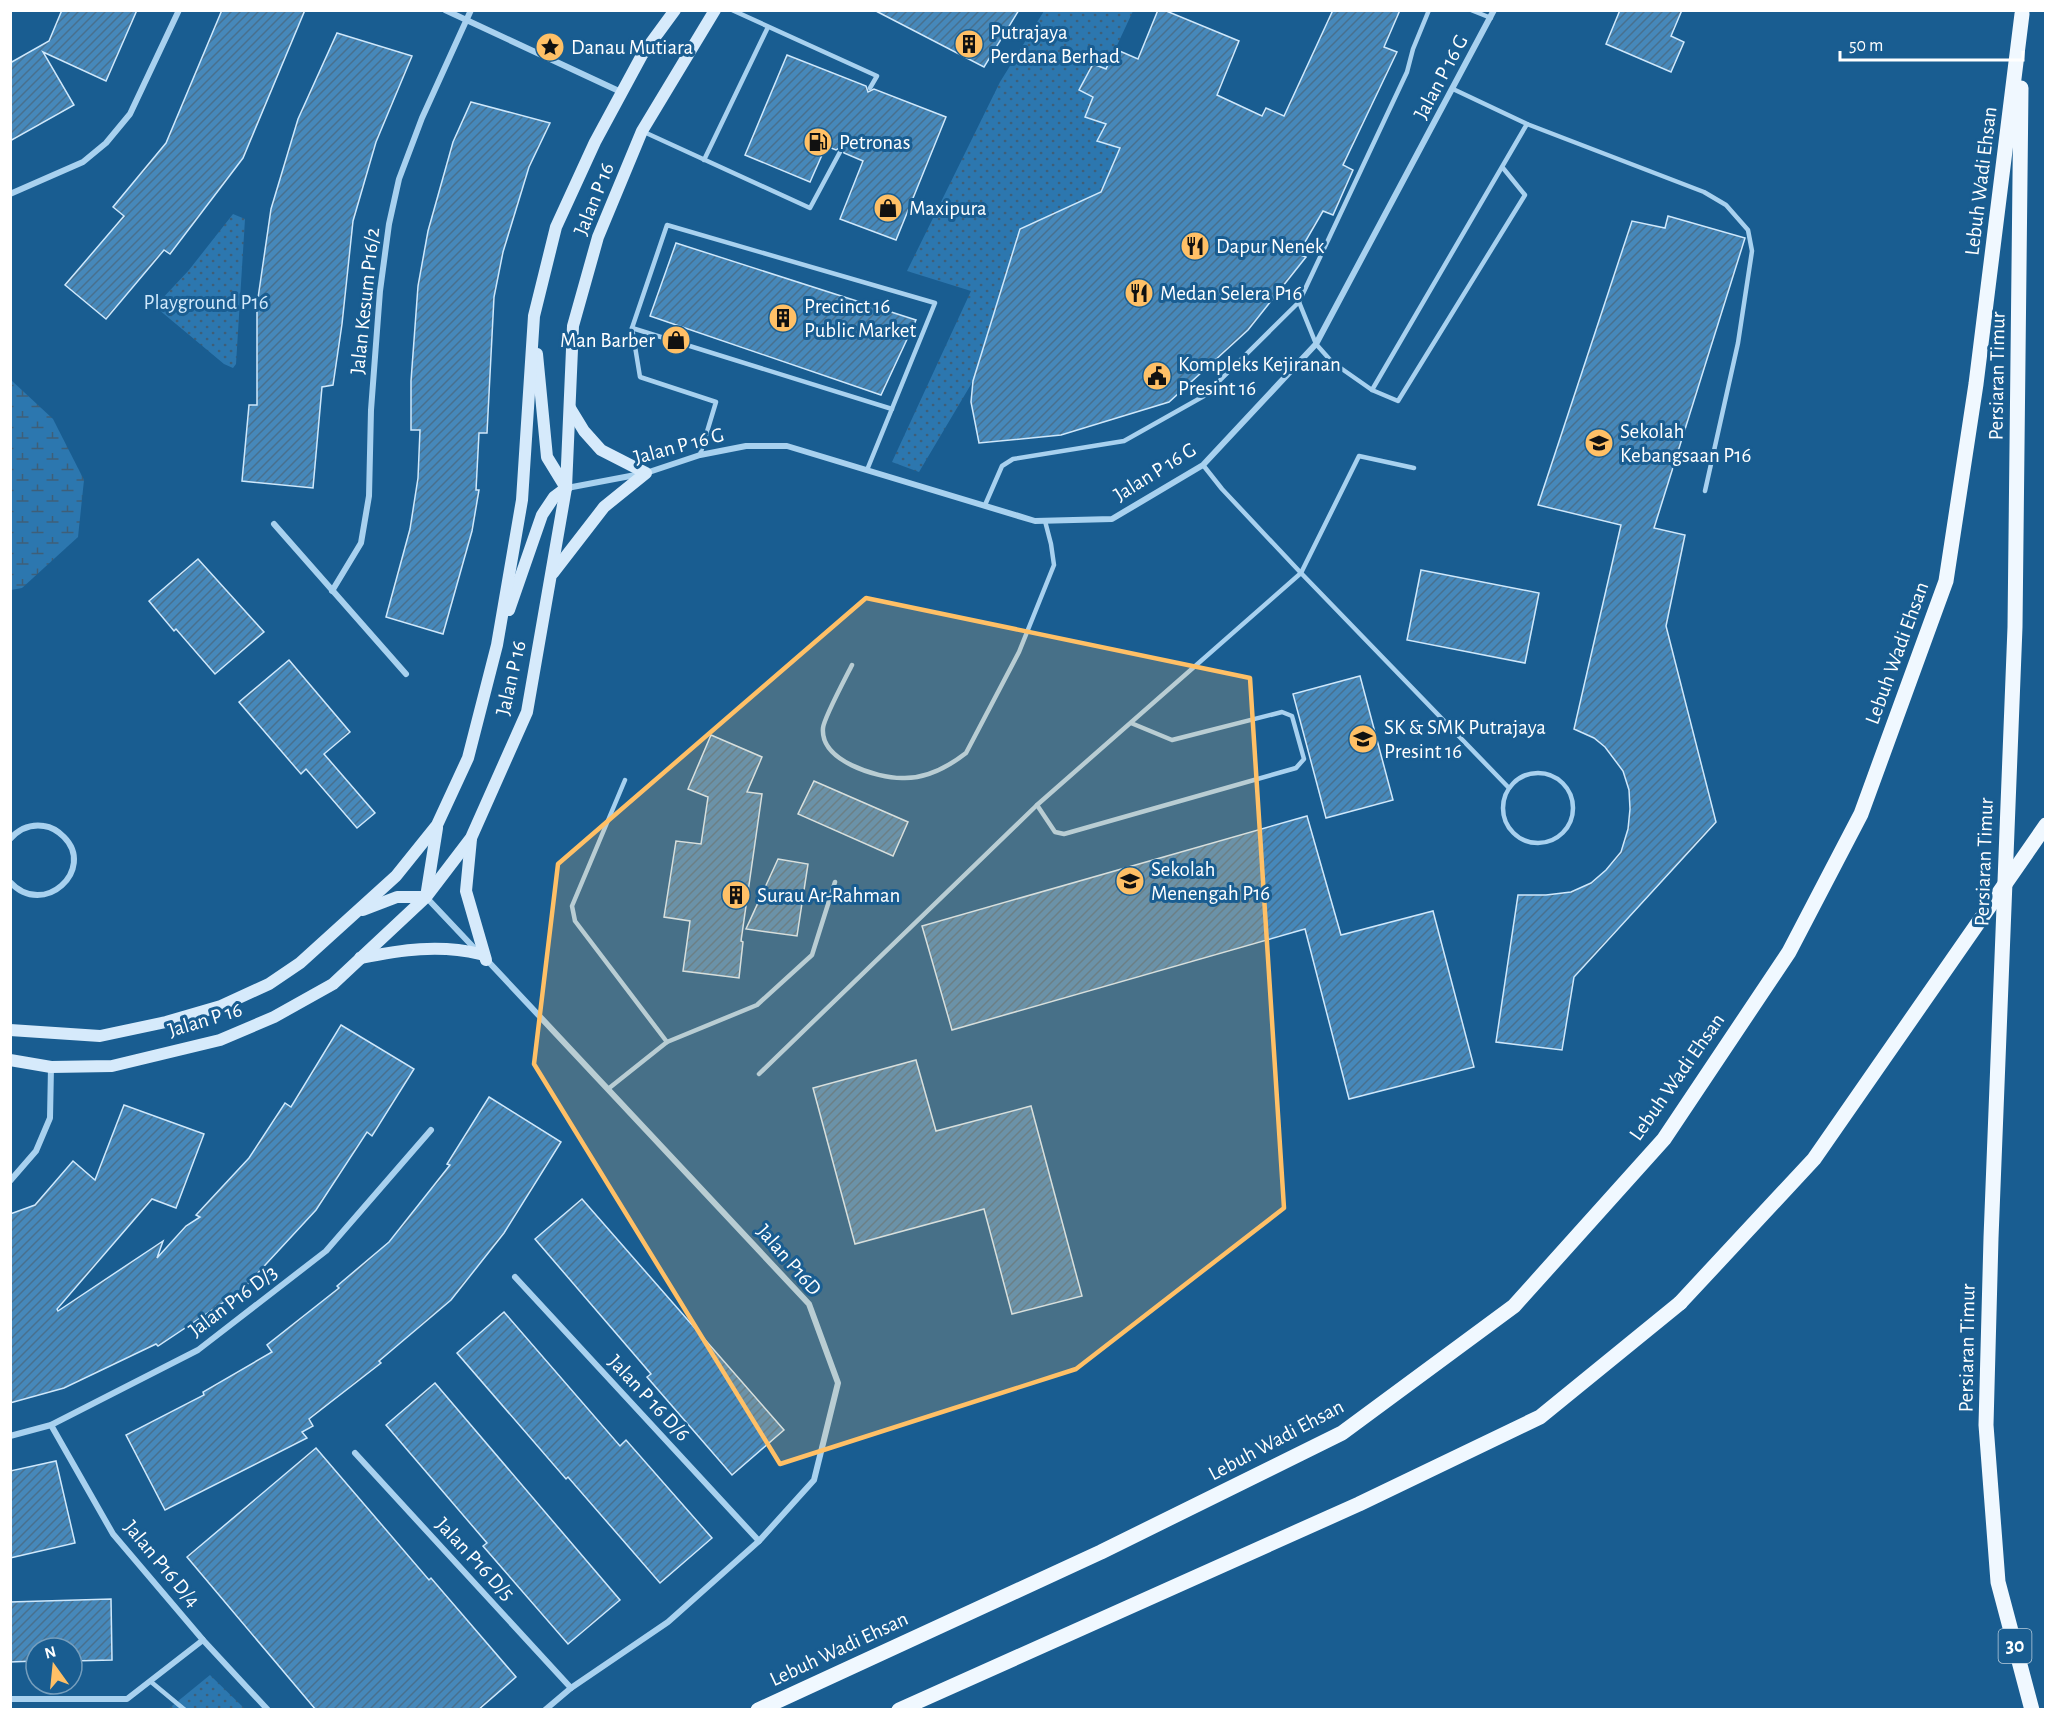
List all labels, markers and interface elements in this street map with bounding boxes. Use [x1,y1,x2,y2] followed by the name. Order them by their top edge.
[990,22,1120,67] place label: Putrajaya Perdana Berhad
[1840,24,2023,62] scale bar
[953,28,985,60] building icon: Putrajaya Perdana Berhad
[534,31,566,63] place icon: Danau Mutiara
[1410,31,1472,123] street label: Jalan P 16 G
[571,37,693,58] place label: Danau Mutiara
[1849,37,1883,55] text: 50 m
[1961,105,2001,257] street label: Lebuh Wadi Ehsan
[802,126,834,158] fuel station icon: Petronas
[839,132,911,153] place label: Petronas
[570,160,618,238] street label: Jalan P 16
[872,192,904,224] shop icon: Maxipura
[909,198,987,219] place label: Maxipura
[347,227,383,375] street label: Jalan Kesum P16/2
[1179,230,1211,262] restaurant icon: Dapur Nenek
[1216,236,1325,257] place label: Dapur Nenek
[1123,277,1155,309] restaurant icon: Medan Selera P16
[1160,283,1302,304] place label: Medan Selera P16
[143,292,269,313] park label: Playground P16
[804,296,917,341] place label: Precinct 16 Public Market
[767,302,799,334] building icon: Precinct 16 Public Market
[1985,311,2009,441] street label: Persiaran Timur
[660,324,692,356] shop icon: Man Barber
[560,330,655,351] place label: Man Barber
[1178,354,1341,399] place label: Kompleks Kejiranan Presint 16
[1141,360,1173,392] public building icon: Kompleks Kejiranan Presint 16
[1620,421,1751,466] place label: Sekolah Kebangsaan P16
[632,424,726,468] street label: Jalan P 16 G
[1583,427,1615,459] school or university icon: Sekolah Kebangsaan P16
[1110,439,1200,505] street label: Jalan P 16 G
[1862,579,1932,727] street label: Lebuh Wadi Ehsan
[492,638,530,718] street label: Jalan P 16
[1384,717,1546,762] place label: SK & SMK Putrajaya Presint 16
[1347,723,1379,755] school or university icon: SK & SMK Putrajaya Presint 16
[1971,797,1997,927] street label: Persiaran Timur
[1151,859,1270,904] place label: Sekolah Menengah P16
[1114,865,1146,897] school or university icon: Sekolah Menengah P16
[720,879,752,911] building icon: Surau Ar-Rahman
[757,885,900,906] place label: Surau Ar-Rahman
[165,999,245,1041] street label: Jalan P 16
[1625,1010,1729,1144] street label: Lebuh Wadi Ehsan
[753,1221,825,1299] street label: Jalan P16D
[185,1261,281,1341] street label: Jalan P16 D/3
[1955,1283,1979,1413] street label: Persiaran Timur
[604,1351,694,1445] street label: Jalan P 16 D/6
[1205,1396,1347,1484] street label: Lebuh Wadi Ehsan
[432,1514,518,1604] street label: Jalan P16 D/5
[120,1517,204,1611] street label: Jalan P16 D/4
[767,1608,911,1690] street label: Lebuh Wadi Ehsan
[1998,1629,2032,1663] road number: 30
[24,1636,84,1696] north arrow
[43,1643,58,1662] text: N

